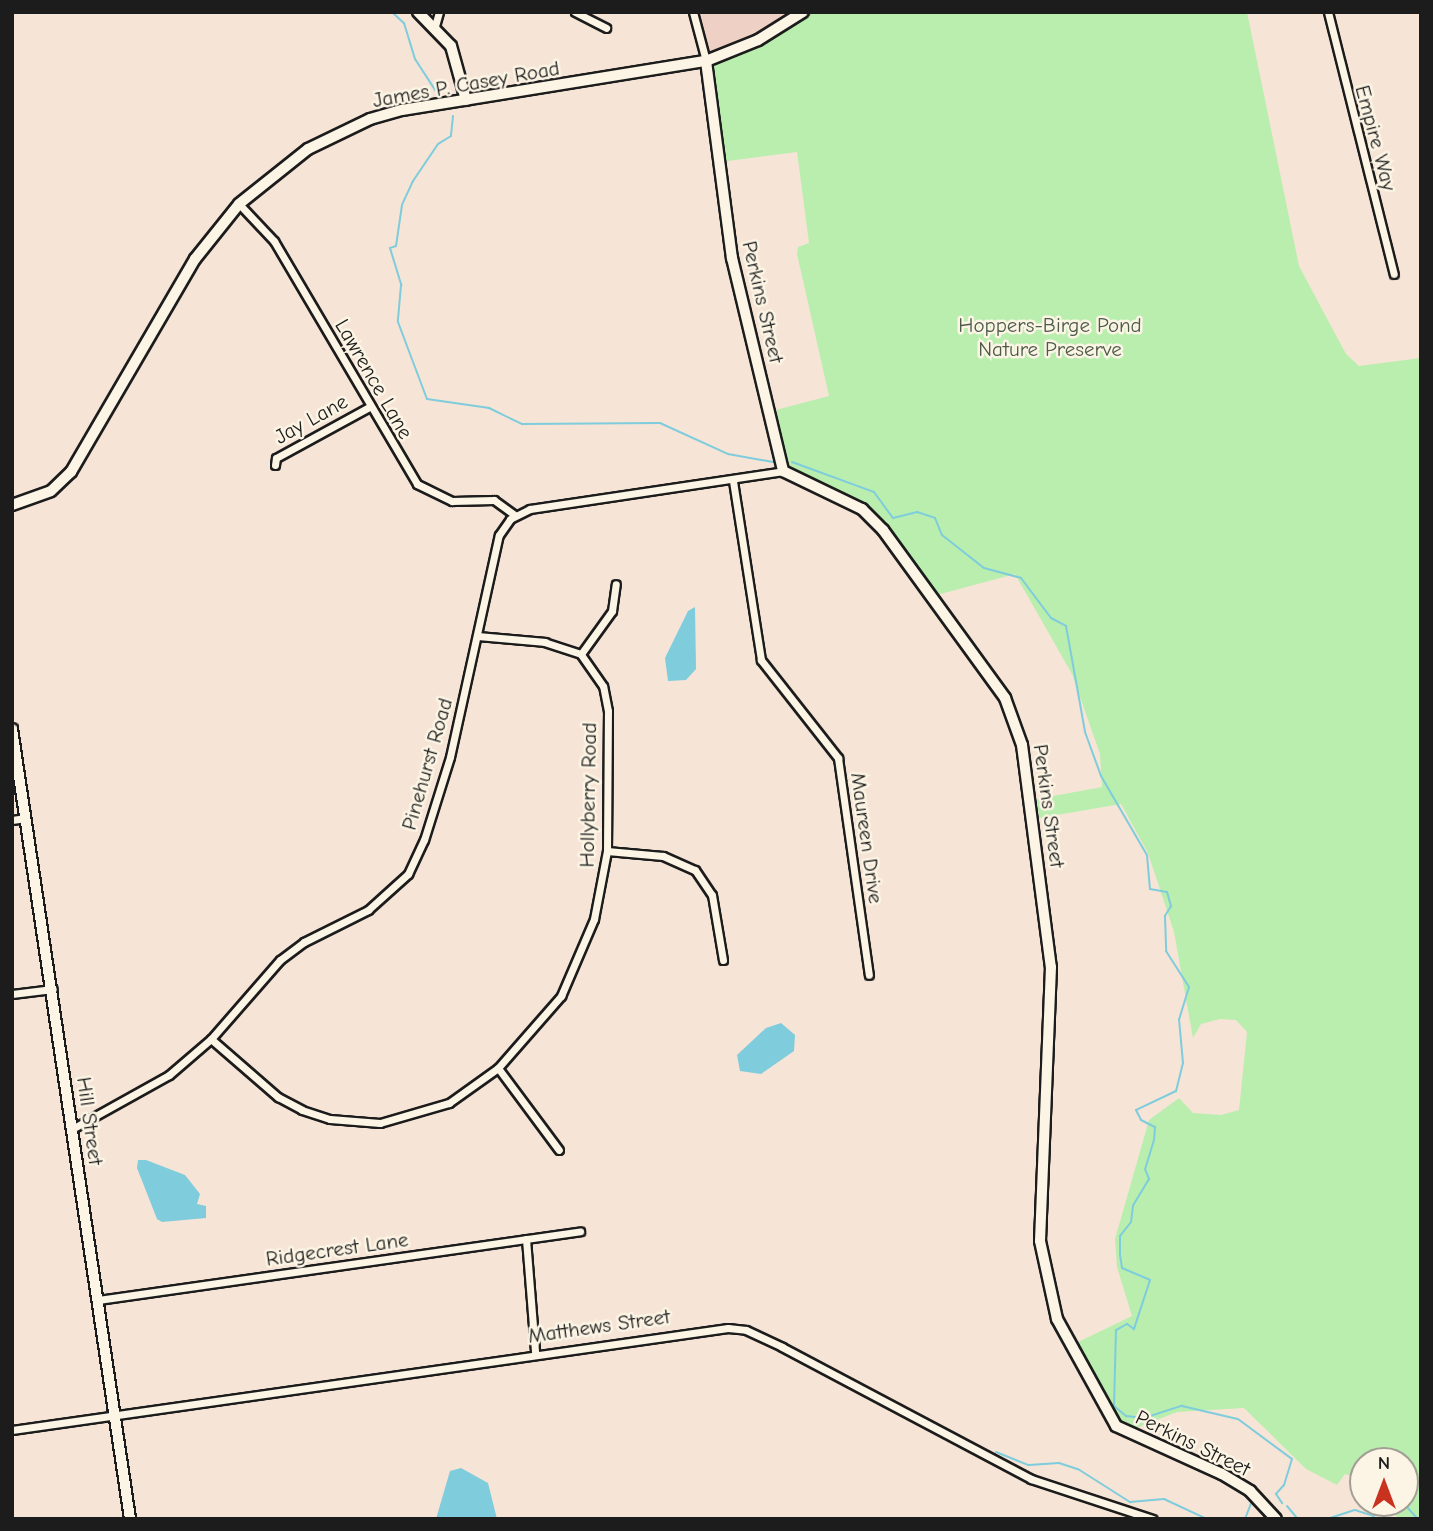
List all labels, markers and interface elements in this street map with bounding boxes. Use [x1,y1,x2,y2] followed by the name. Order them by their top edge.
[371,55,561,113] street label: James P. Casey Road
[1350,82,1402,194] street label: Empire Way
[737,238,789,366] street label: Perkins Street
[958,312,1142,362] park label: Hoppers-Birge Pond Nature Preserve
[329,315,419,443] street label: Lawrence Lane
[270,389,352,449] street label: Jay Lane
[396,695,458,833] street label: Pinehurst Road
[574,722,602,868] street label: Hollyberry Road
[1028,743,1070,869] street label: Perkins Street
[845,771,889,905] street label: Maureen Drive
[71,1075,109,1167] street label: Hill Street
[264,1227,410,1271] street label: Ridgecrest Lane
[526,1304,672,1348] street label: Matthews Street
[1131,1404,1255,1482] street label: Perkins Street
[1349,1447,1419,1517] north arrow
[1378,1452,1390,1474] text: N

